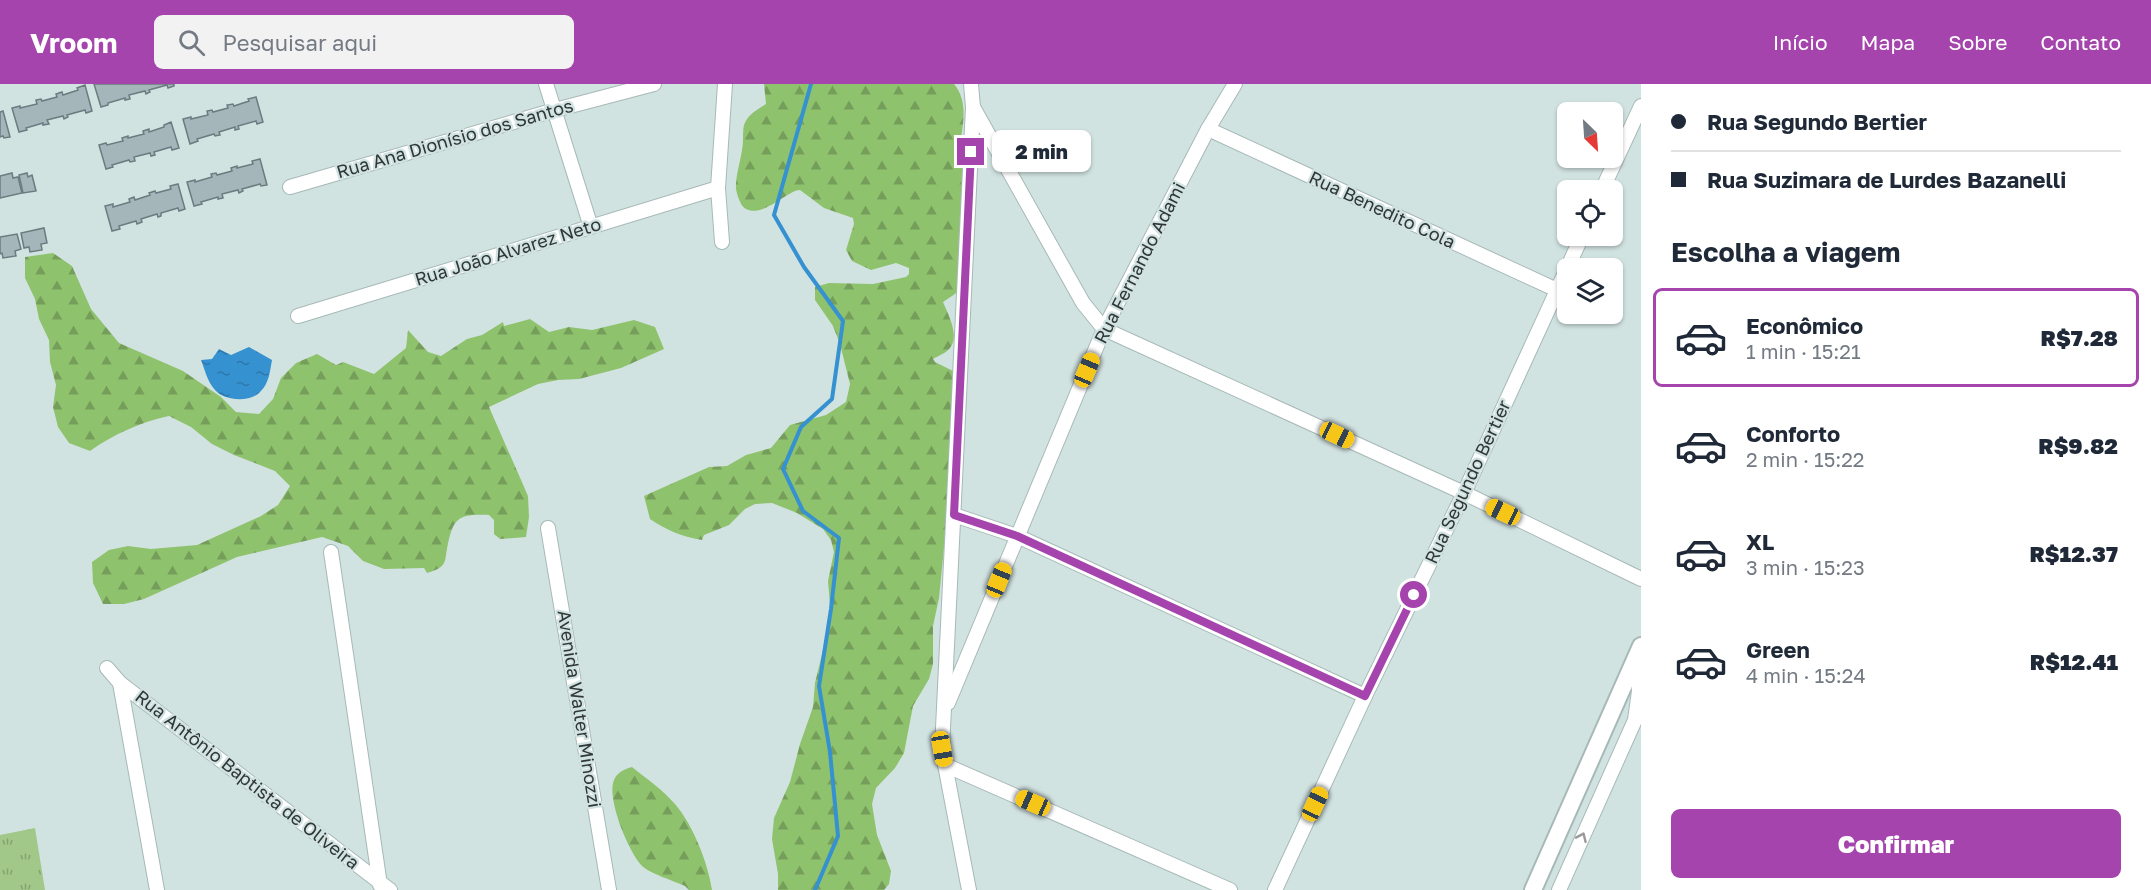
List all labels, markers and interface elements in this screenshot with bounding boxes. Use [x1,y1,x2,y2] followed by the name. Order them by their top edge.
[154,15,574,69] search box
[30,26,118,59] text: Vroom
[175,26,208,59] icon: search
[223,29,377,56] text: Pesquisar aqui
[1773,29,1828,55] text: Início
[1861,29,1915,55] text: Mapa
[1948,29,2007,55] text: Sobre
[2040,29,2121,55] text: Contato
[334,94,576,182] street label: Rua Ana Dionísio dos Santos
[1557,102,1623,168] north arrow
[1557,102,1623,324] map controls
[1707,108,1927,135] text: Rua Segundo Bertier
[992,131,1091,173] callout: 2 min
[957,138,984,165] route end
[1015,139,1068,163] text: 2 min
[1306,166,1459,253] street label: Rua Benedito Cola
[1707,166,2066,193] text: Rua Suzimara de Lurdes Bazanelli
[1089,178,1189,347] street label: Rua Fernando Adami
[1557,180,1623,246] button: locate
[412,212,603,290] street label: Rua João Alvarez Neto
[1671,236,1900,268] text: Escolha a viagem
[1557,258,1623,324] button: layers
[1674,311,1728,365] icon: car
[1746,312,1863,339] text: Econômico
[2041,324,2118,351] text: R$7.28
[1746,339,1861,363] text: 1 min · 15:21
[1072,350,1102,390] car
[1419,396,1515,567] street label: Rua Segundo Bertier
[1317,419,1357,451] car
[1674,419,1728,473] icon: car
[1746,420,1840,447] text: Conforto
[2038,432,2118,459] text: R$9.82
[1746,447,1864,471] text: 2 min · 15:22
[1483,496,1523,528] car
[1674,527,1728,581] icon: car
[1746,528,1774,555] text: XL
[2029,540,2118,567] text: R$12.37
[1746,555,1865,579] text: 3 min · 15:23
[984,560,1014,600] car
[1400,581,1427,608] route start
[554,609,606,809] street label: Avenida Walter Minozzi
[1674,635,1728,689] icon: car
[1746,636,1810,663] text: Green
[2030,648,2118,675] text: R$12.41
[1746,663,1866,687] text: 4 min · 15:24
[131,685,364,874] street label: Rua Antônio Baptista de Oliveira
[930,730,954,768] car
[1299,784,1331,824] car
[1013,787,1053,819] car
[1671,809,2121,878] button: Confirmar
[1575,832,1587,843] one-way arrow

